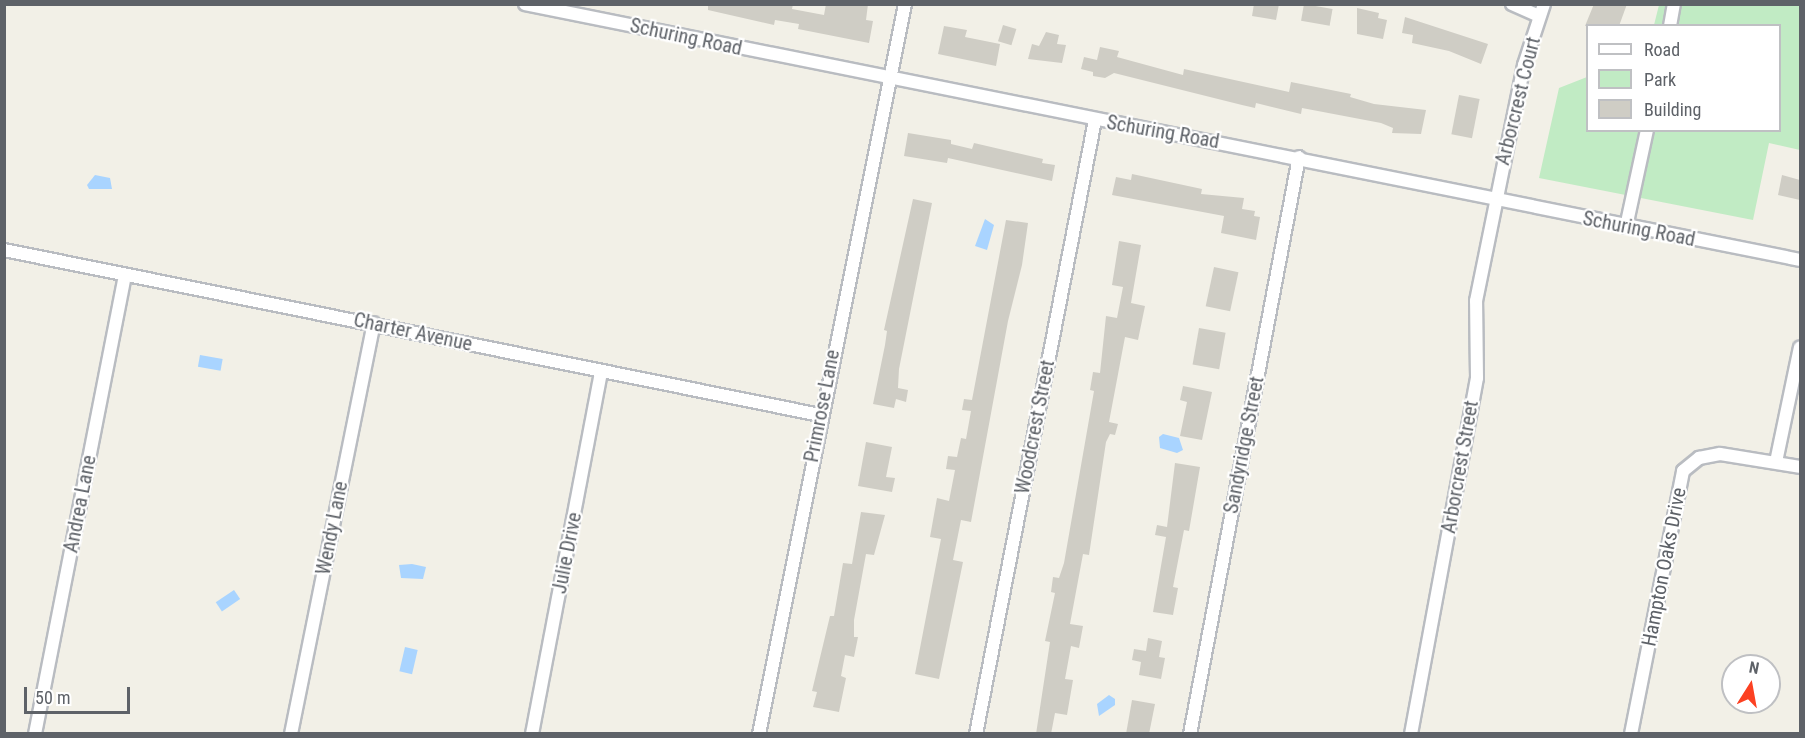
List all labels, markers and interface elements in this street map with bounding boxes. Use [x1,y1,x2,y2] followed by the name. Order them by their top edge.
[628,13,744,61] street label: Schuring Road
[1586,24,1781,132] legend
[1490,34,1546,168] street label: Arborcrest Court
[1644,39,1680,60] text: Road
[1644,69,1676,90] text: Park
[1644,99,1701,120] text: Building
[1105,110,1221,154] street label: Schuring Road
[1581,206,1697,252] street label: Schuring Road
[351,308,475,356] street label: Charter Avenue
[799,348,845,464] street label: Primrose Lane
[1010,358,1060,496] street label: Woodcrest Street
[1219,374,1269,516] street label: Sandyridge Street
[1437,399,1483,535] street label: Arborcrest Street
[59,453,101,555] street label: Andrea Lane
[311,479,353,577] street label: Wendy Lane
[1637,486,1691,648] street label: Hampton Oaks Drive
[547,510,587,596] street label: Julie Drive
[1721,654,1781,714] north arrow
[1748,658,1761,678] text: N
[27,675,134,713] scale bar
[35,687,70,708] text: 50 m

